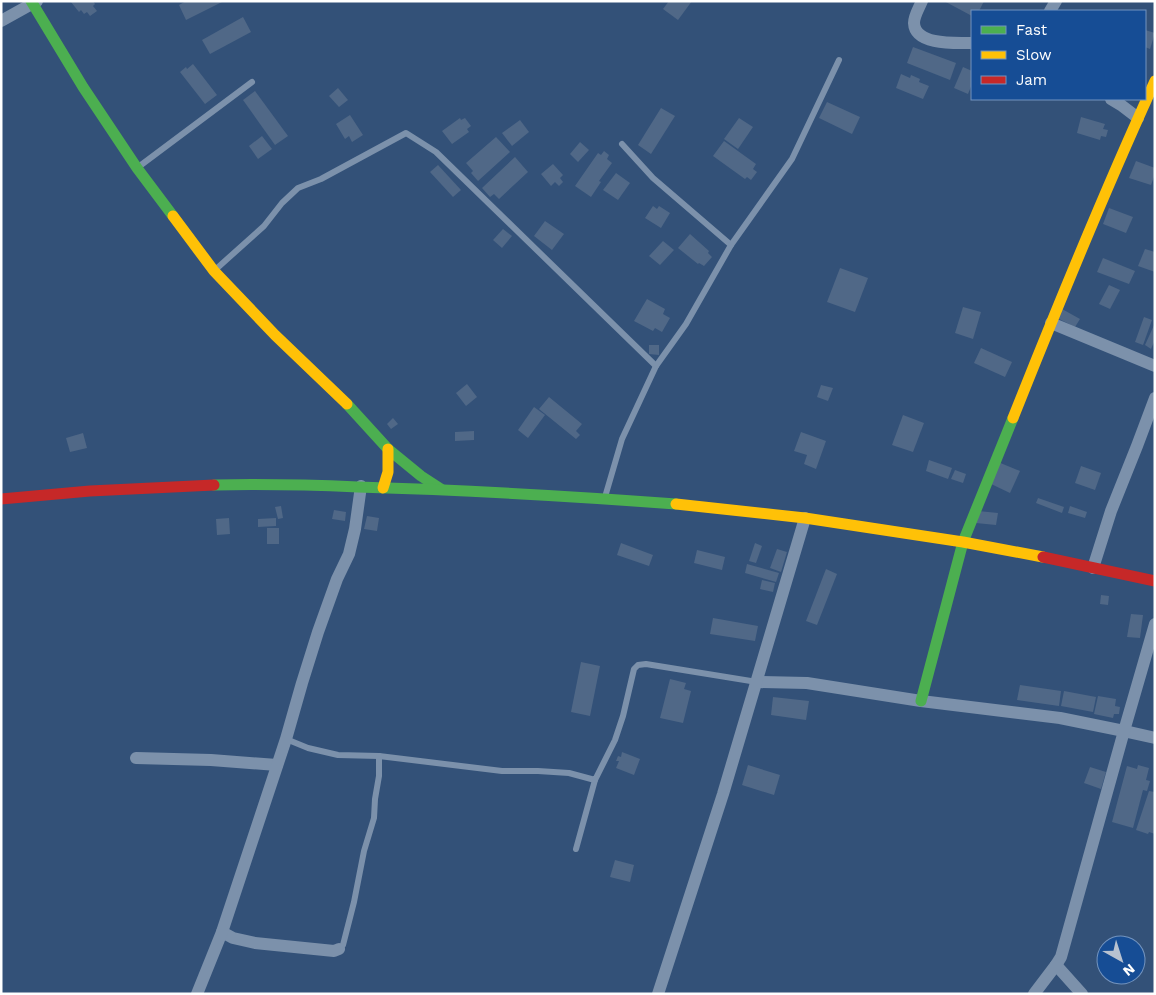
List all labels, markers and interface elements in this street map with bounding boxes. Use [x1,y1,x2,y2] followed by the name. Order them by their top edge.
[971,10,1146,100] legend
[1016,21,1048,39] text: Fast
[1016,46,1052,64] text: Slow
[1016,71,1047,89] text: Jam
[1096,935,1146,985] north arrow
[1120,961,1138,980] text: N

